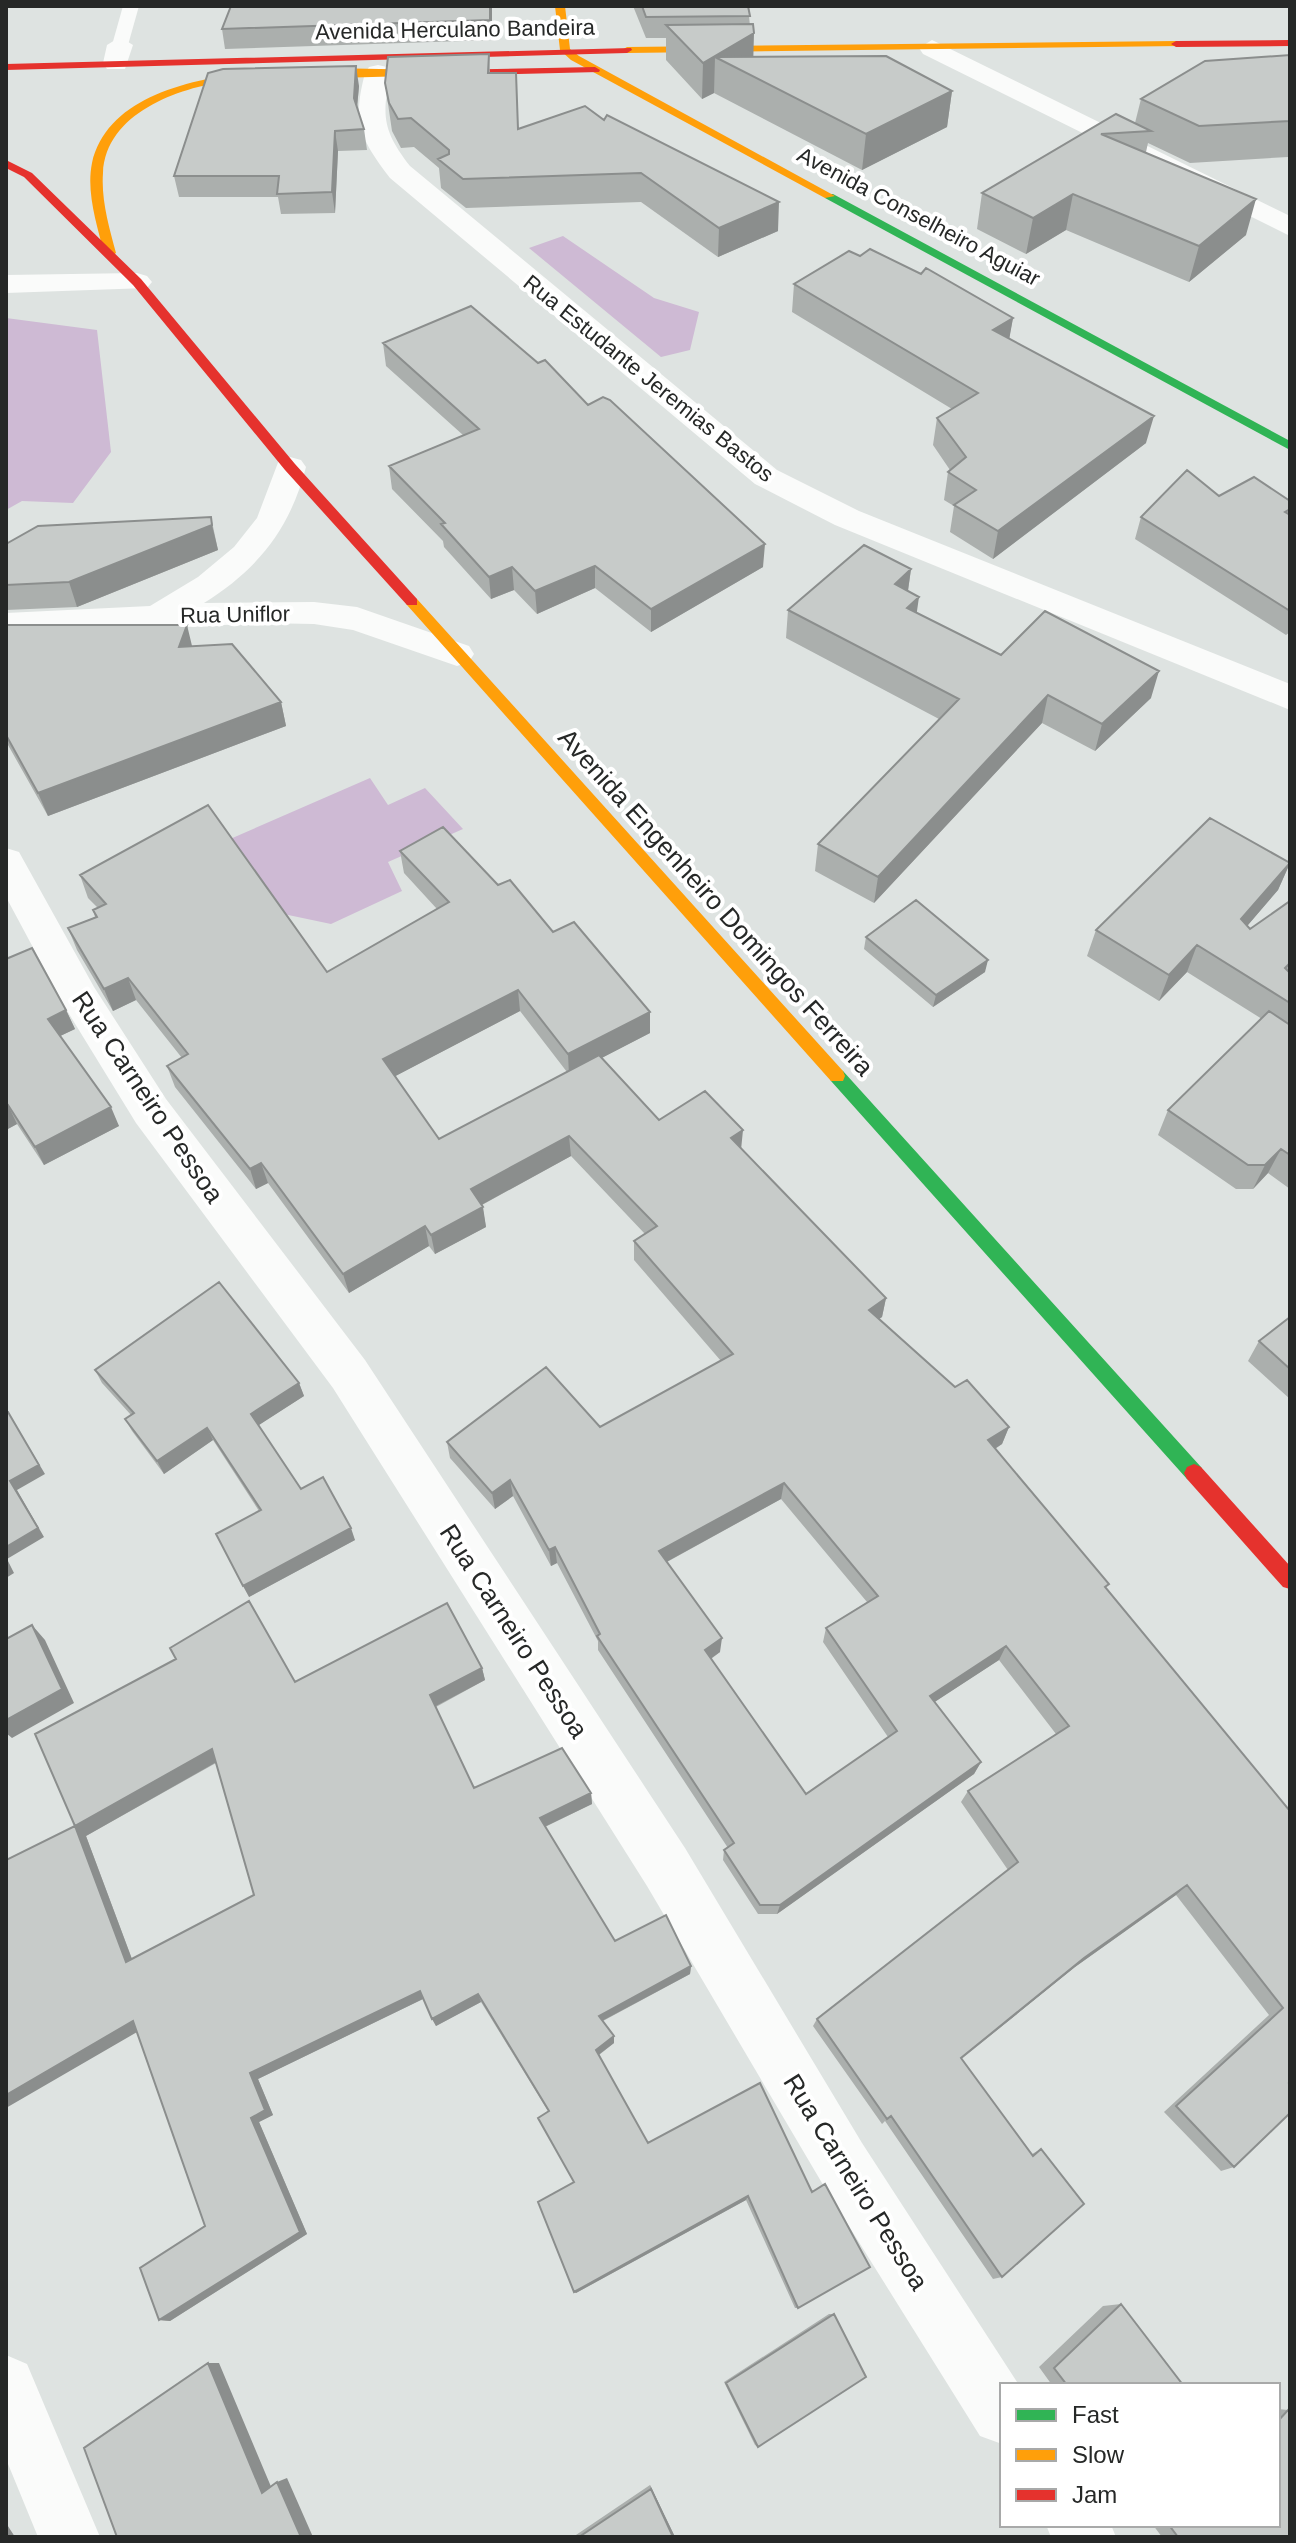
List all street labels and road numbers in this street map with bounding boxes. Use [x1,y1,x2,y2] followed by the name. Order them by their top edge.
[315,15,596,44] street label: Avenida Herculano Bandeira
[793,142,1044,291] street label: Avenida Conselheiro Aguiar
[519,270,779,487] street label: Rua Estudante Jeremias Bastos
[180,601,290,628] street label: Rua Uniflor
[552,722,880,1082] street label: Avenida Engenheiro Domingos Ferreira
[66,986,230,1209] street label: Rua Carneiro Pessoa
[434,1519,595,1744] street label: Rua Carneiro Pessoa
[777,2069,935,2296] street label: Rua Carneiro Pessoa

